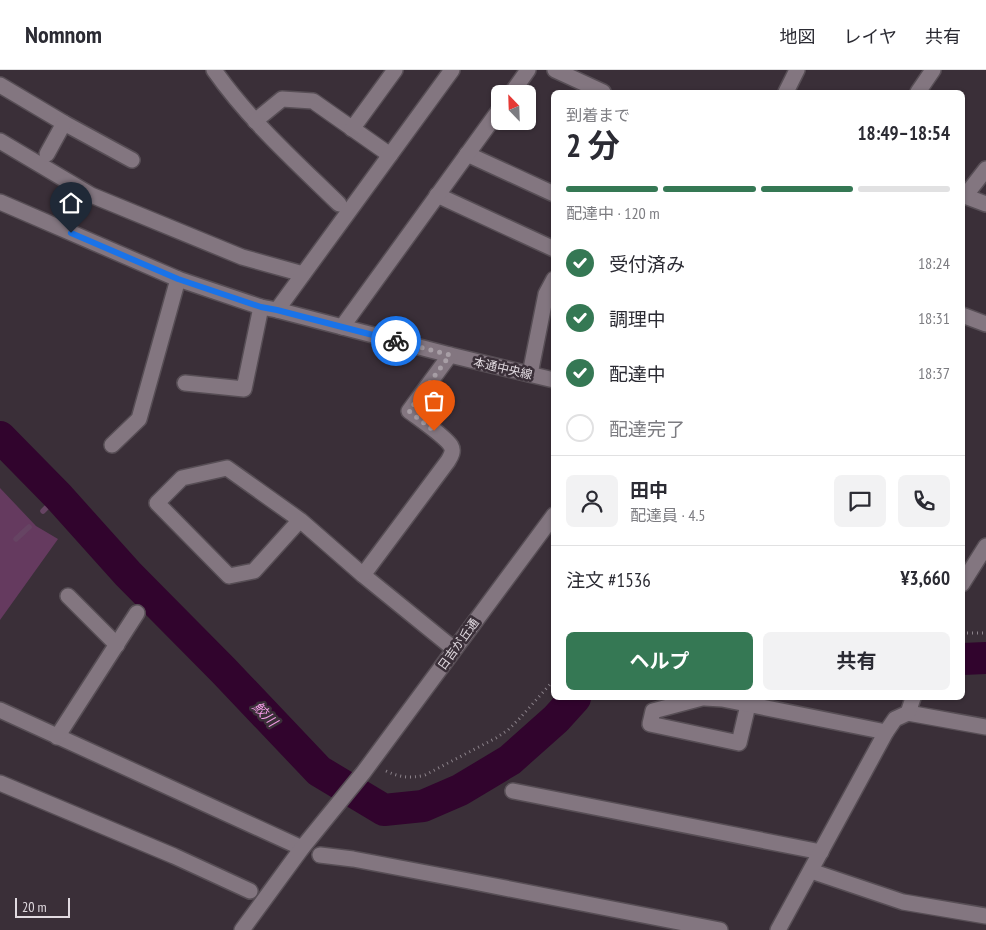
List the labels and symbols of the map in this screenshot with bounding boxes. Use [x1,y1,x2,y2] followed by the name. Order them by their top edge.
[491,85,536,130] north arrow
[50,182,92,233] pin
[371,316,421,366] courier
[472,354,534,382] street label: 本通中央線
[413,380,455,431] pin
[434,615,482,673] street label: 日吉が丘通
[249,698,283,732] water label: 鮫川
[15,895,70,918] scale bar

